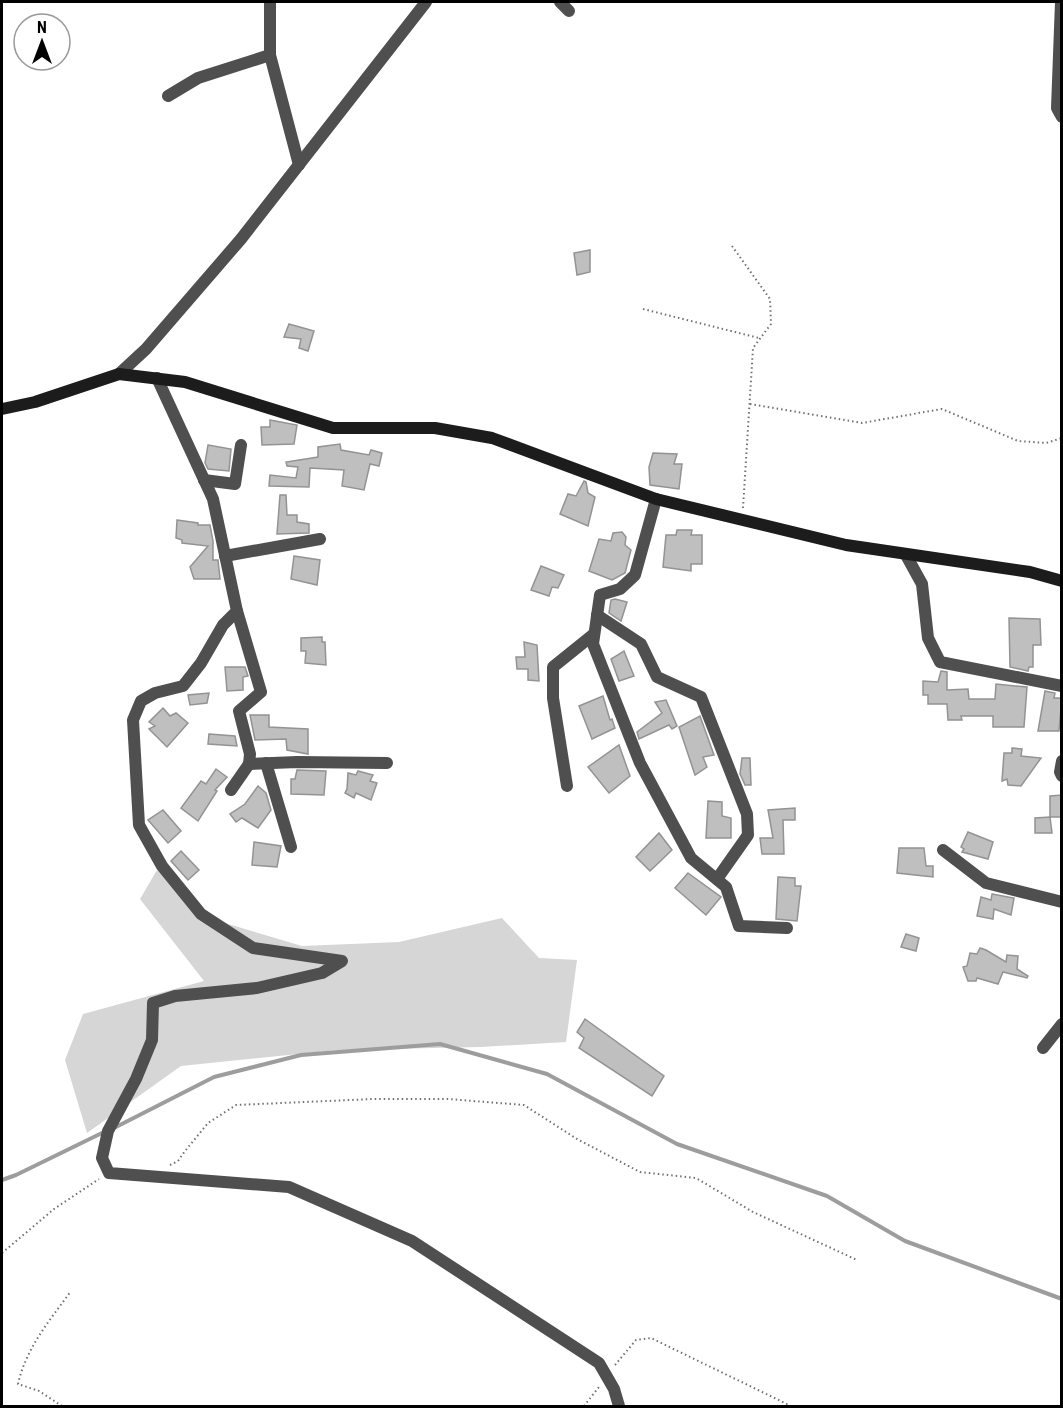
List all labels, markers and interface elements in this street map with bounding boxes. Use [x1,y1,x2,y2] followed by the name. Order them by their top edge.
[12,12,72,72] north arrow
[37,18,47,37] text: N

